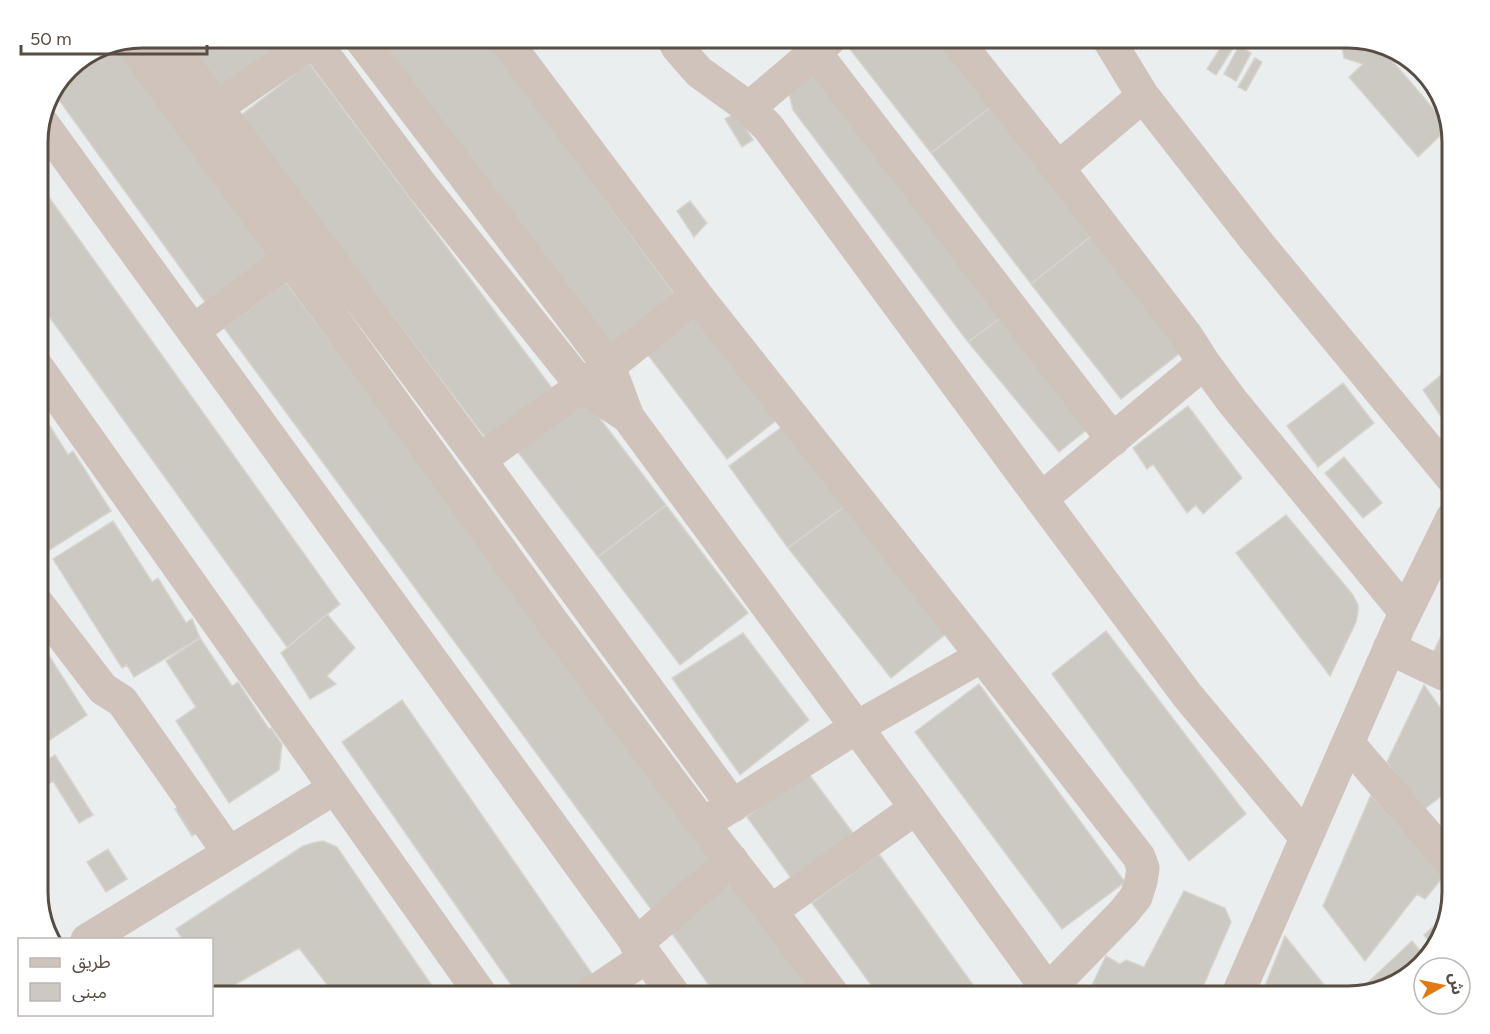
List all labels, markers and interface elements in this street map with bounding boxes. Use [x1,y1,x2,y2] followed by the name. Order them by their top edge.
[21,18,207,56] scale bar
[30,28,72,50] text: 50 m
[18,938,213,1016] legend
[72,951,111,973] text: طريق
[1412,956,1472,1016] north arrow
[1445,971,1467,996] text: ش
[72,981,107,1003] text: مبنى

